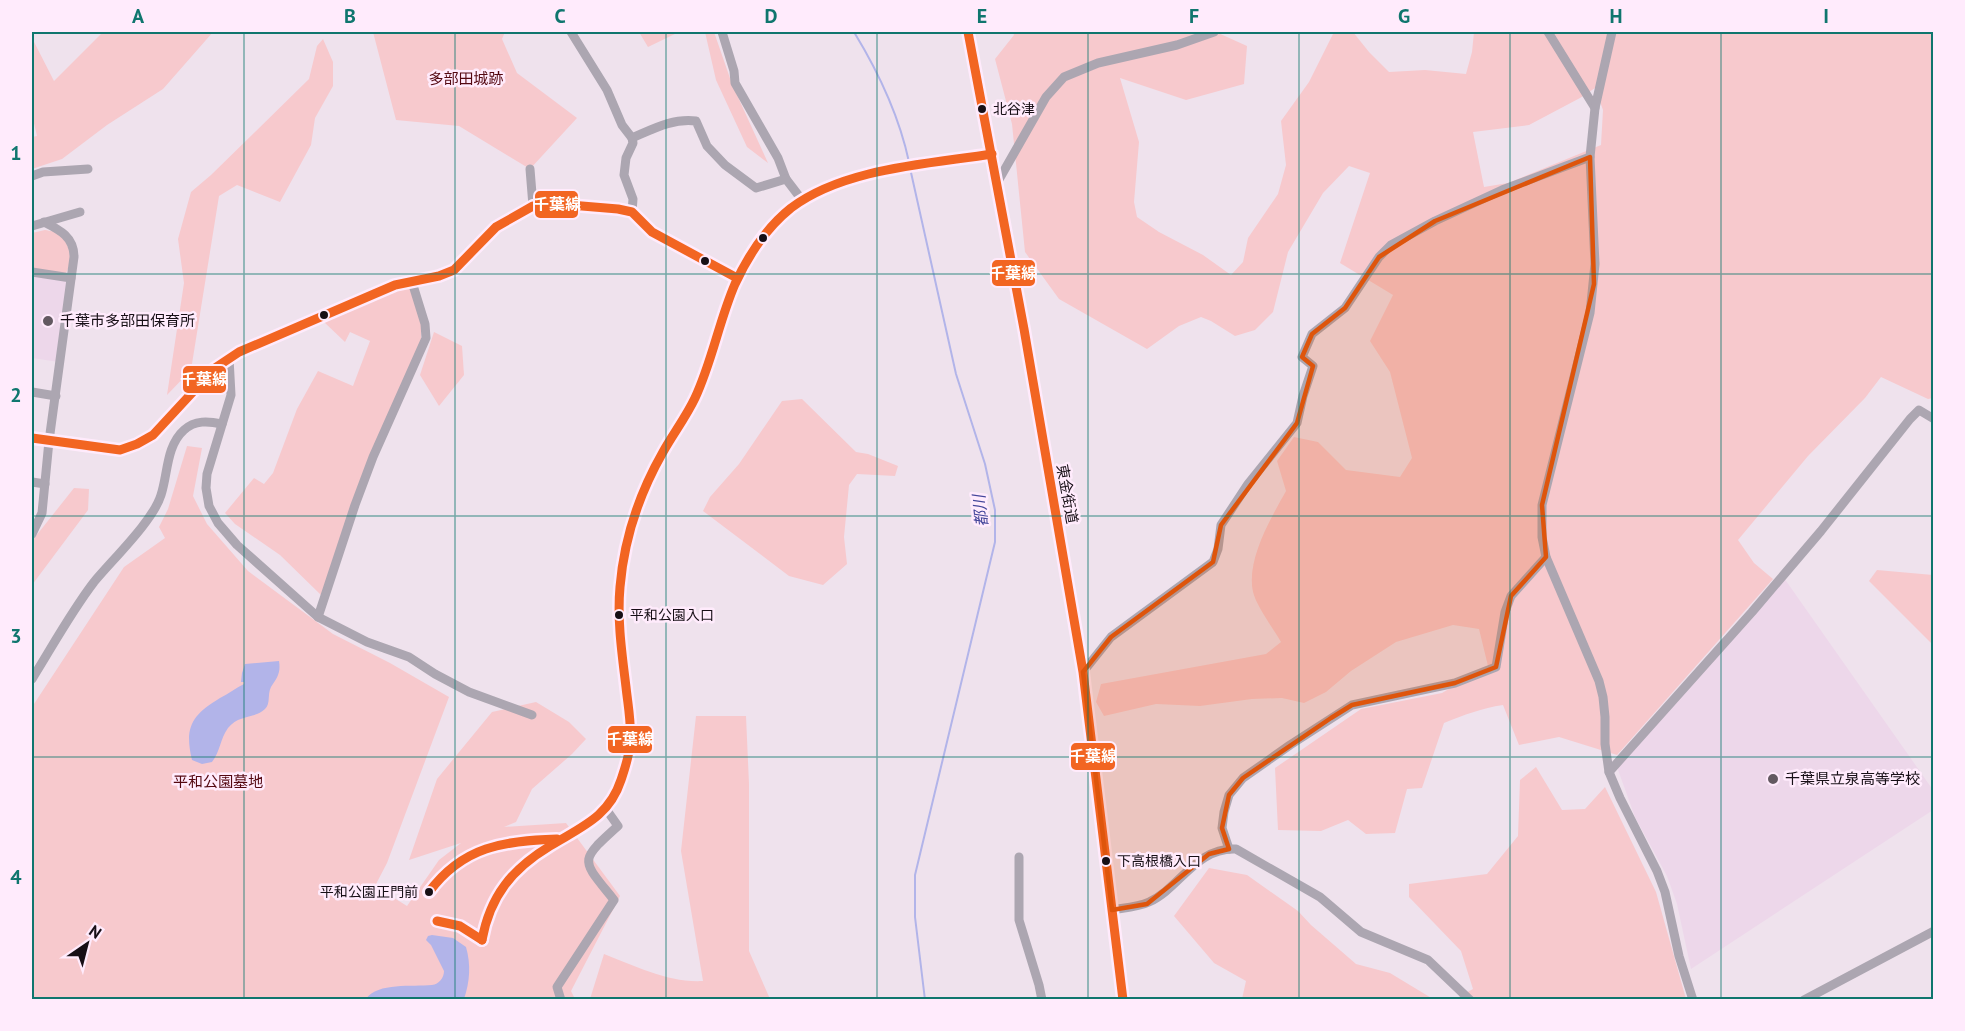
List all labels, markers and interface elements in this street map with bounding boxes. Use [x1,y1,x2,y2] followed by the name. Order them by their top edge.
[132,3,145,29] text: A
[344,3,356,29] text: B
[554,3,566,29] text: C
[765,3,778,29] text: D
[977,3,987,29] text: E
[1189,3,1199,29] text: F
[1398,3,1410,29] text: G
[1609,3,1623,29] text: H
[1823,3,1829,29] text: I
[428,69,504,88] park label: 多部田城跡
[993,100,1035,118] place label: 北谷津
[976,103,988,115] marker: 北谷津
[10,140,22,166] text: 1
[534,190,579,219] line badge: 千葉線
[533,194,581,214] text: 千葉線
[757,232,769,244] unlabelled marker
[699,255,711,267] unlabelled marker
[991,259,1036,287] line badge: 千葉線
[989,263,1037,283] text: 千葉線
[318,309,330,321] unlabelled marker
[60,311,195,330] place label: 千葉市多部田保育所
[41,314,55,328] marker: 千葉市多部田保育所
[182,365,227,394] line badge: 千葉線
[180,369,228,389] text: 千葉線
[10,382,22,408] text: 2
[1053,463,1082,525] street label: 東金街道
[968,492,992,528] water label: 都川
[630,606,714,624] place label: 平和公園入口
[613,609,625,621] marker: 平和公園入口
[10,623,22,649] text: 3
[607,725,653,754] line badge: 千葉線
[606,729,654,749] text: 千葉線
[1070,742,1116,771] line badge: 千葉線
[1069,746,1117,766] text: 千葉線
[1785,769,1920,788] place label: 千葉県立泉高等学校
[173,772,263,791] park label: 平和公園墓地
[1766,772,1780,786] marker: 千葉県立泉高等学校
[1117,852,1201,870] place label: 下高根橋入口
[1100,855,1112,867] marker: 下高根橋入口
[10,864,22,890] text: 4
[320,883,418,901] place label: 平和公園正門前
[423,886,435,898] marker: 平和公園正門前
[57,914,117,974] north arrow
[86,921,106,943] text: N

